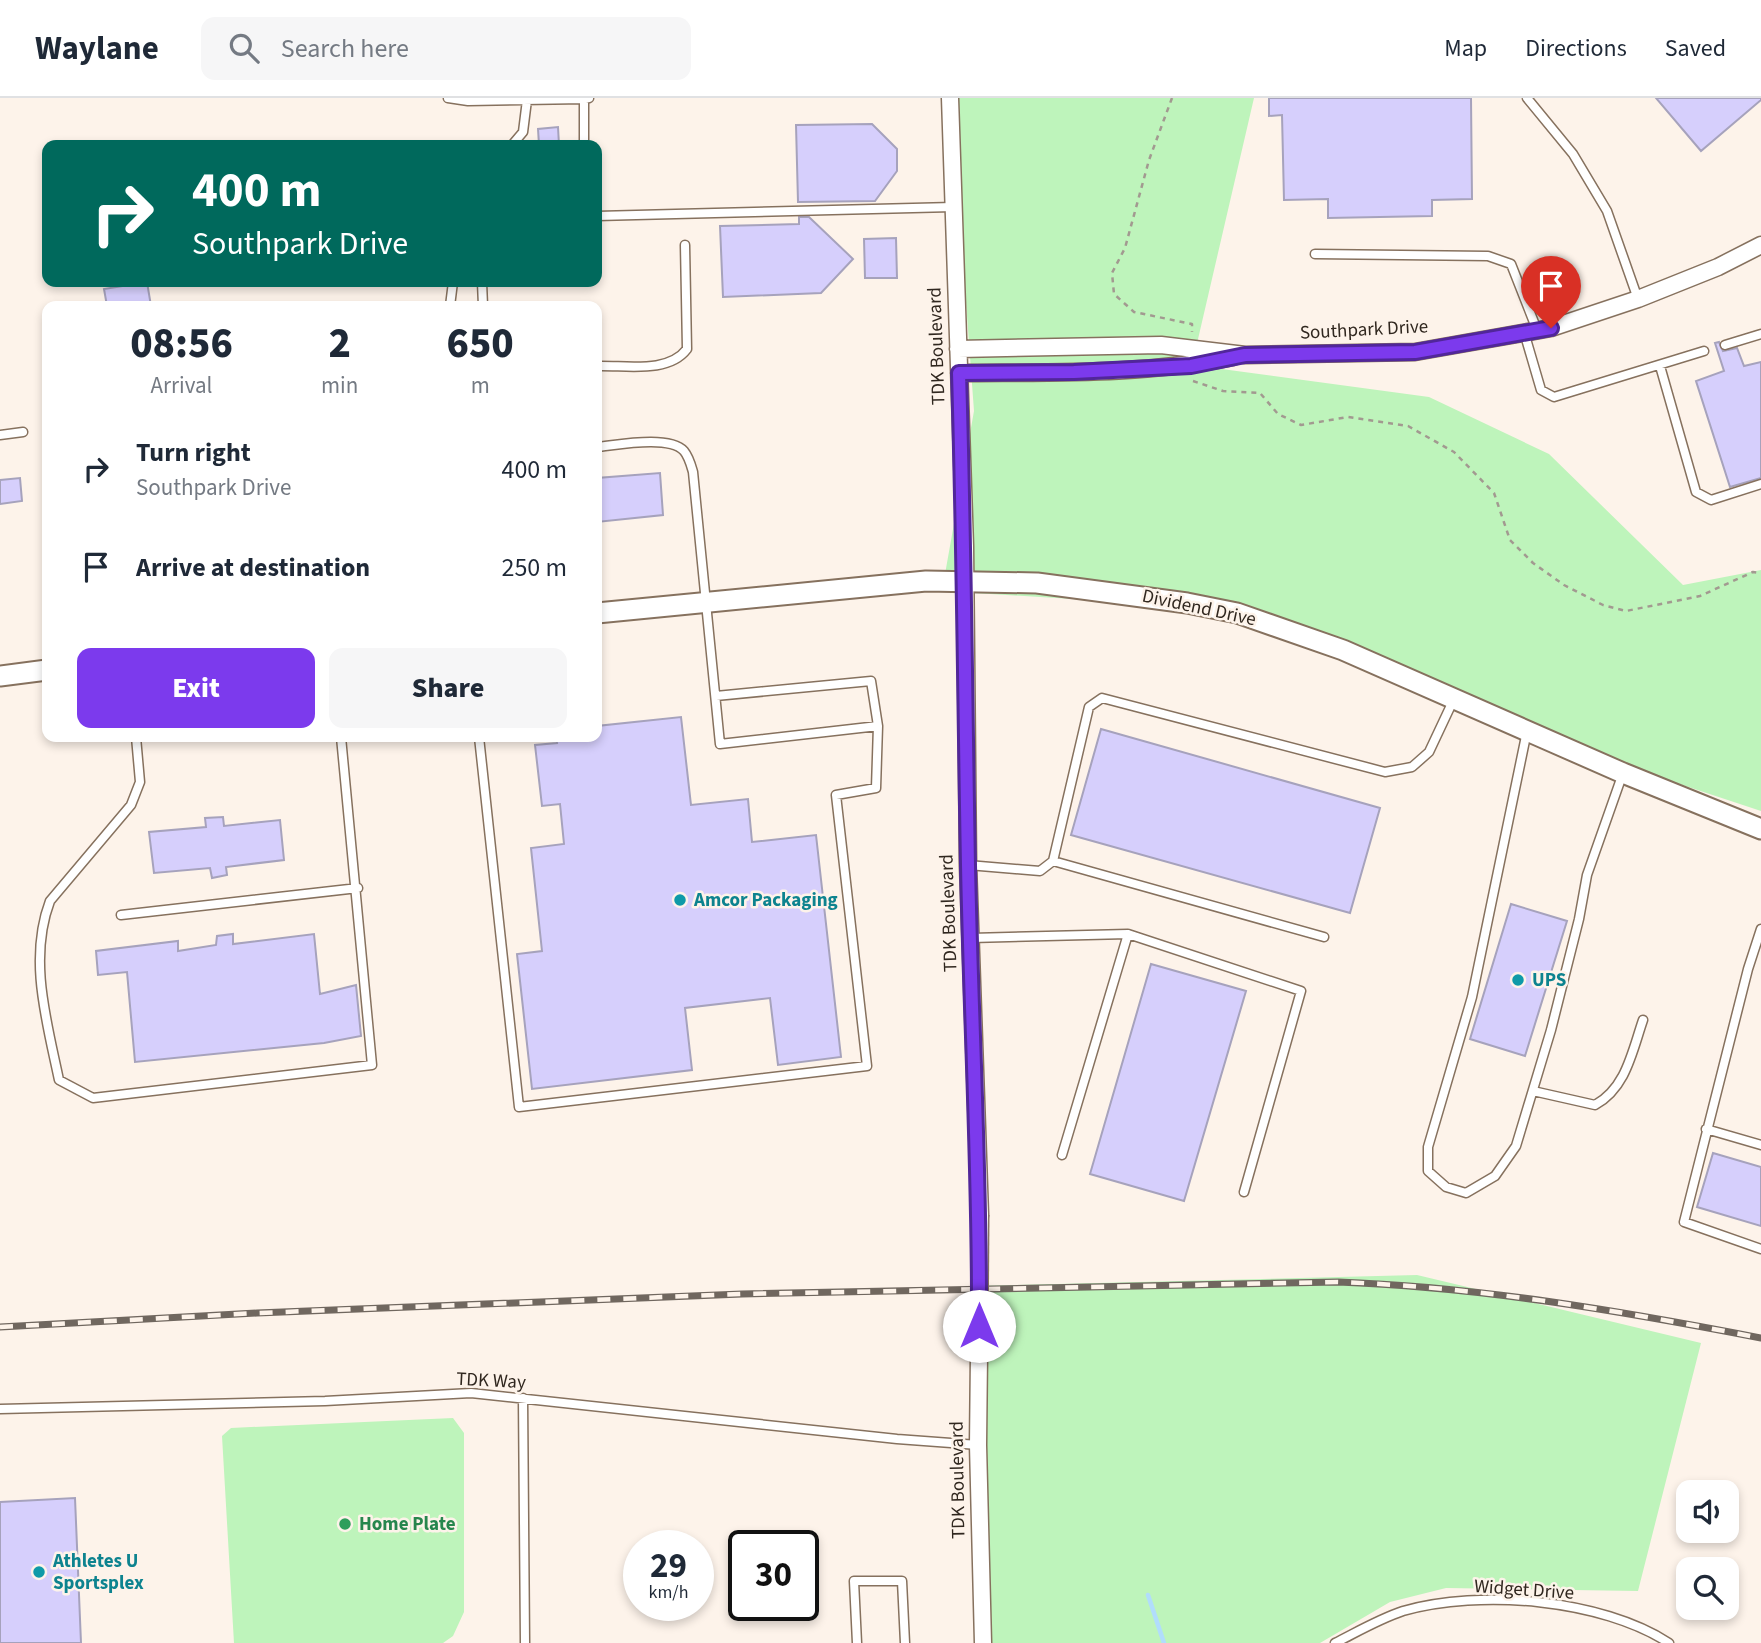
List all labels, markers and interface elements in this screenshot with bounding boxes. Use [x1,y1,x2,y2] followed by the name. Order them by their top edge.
[201,17,691,80] search box
[35,25,159,72] text: Waylane
[225,29,263,67] icon: search
[281,30,409,67] text: Search here
[1444,31,1487,66] text: Map
[1525,31,1627,66] text: Directions
[1665,31,1726,66] text: Saved
[192,156,321,226] text: 400 m
[77,168,168,259] icon: right
[192,221,408,267] text: Southpark Drive
[1521,256,1581,328] pin
[1532,267,1570,305] icon: arrive
[921,287,953,405] street label: TDK Boulevard
[1299,313,1429,347] street label: Southpark Drive
[130,314,233,374] text: 08:56
[328,314,351,374] text: 2
[447,314,514,374] text: 650
[151,369,212,402] text: Arrival
[321,369,358,402] text: min
[471,369,490,402] text: m
[136,434,251,471] text: Turn right
[77,450,115,488] icon: right
[501,451,567,488] text: 400 m
[136,471,291,504] text: Southpark Drive
[77,548,115,586] icon: arrive
[136,549,370,586] text: Arrive at destination
[501,549,567,586] text: 250 m
[1140,583,1258,633] street label: Dividend Drive
[77,648,315,728] button: Exit
[329,648,567,728] button: Share
[933,854,965,972] street label: TDK Boulevard
[693,887,838,914] place label: Amcor Packaging
[672,892,688,908] marker: Amcor Packaging
[1532,967,1566,994] place label: UPS
[1510,972,1526,988] marker: UPS
[942,1289,1016,1363] position arrow
[455,1366,527,1396] street label: TDK Way
[943,1421,973,1539] street label: TDK Boulevard
[1676,1480,1739,1620] map controls
[1676,1480,1739,1543] button: sound
[359,1511,456,1538] place label: Home Plate
[337,1516,353,1532] marker: Home Plate
[728,1530,819,1621] speed limit sign: 30
[650,1541,687,1591] text: 29
[52,1548,144,1597] place label: Athletes U Sportsplex
[1676,1557,1739,1620] button: search
[31,1564,47,1580] marker: Athletes U Sportsplex
[1473,1573,1575,1607] street label: Widget Drive
[649,1580,688,1605] text: km/h

